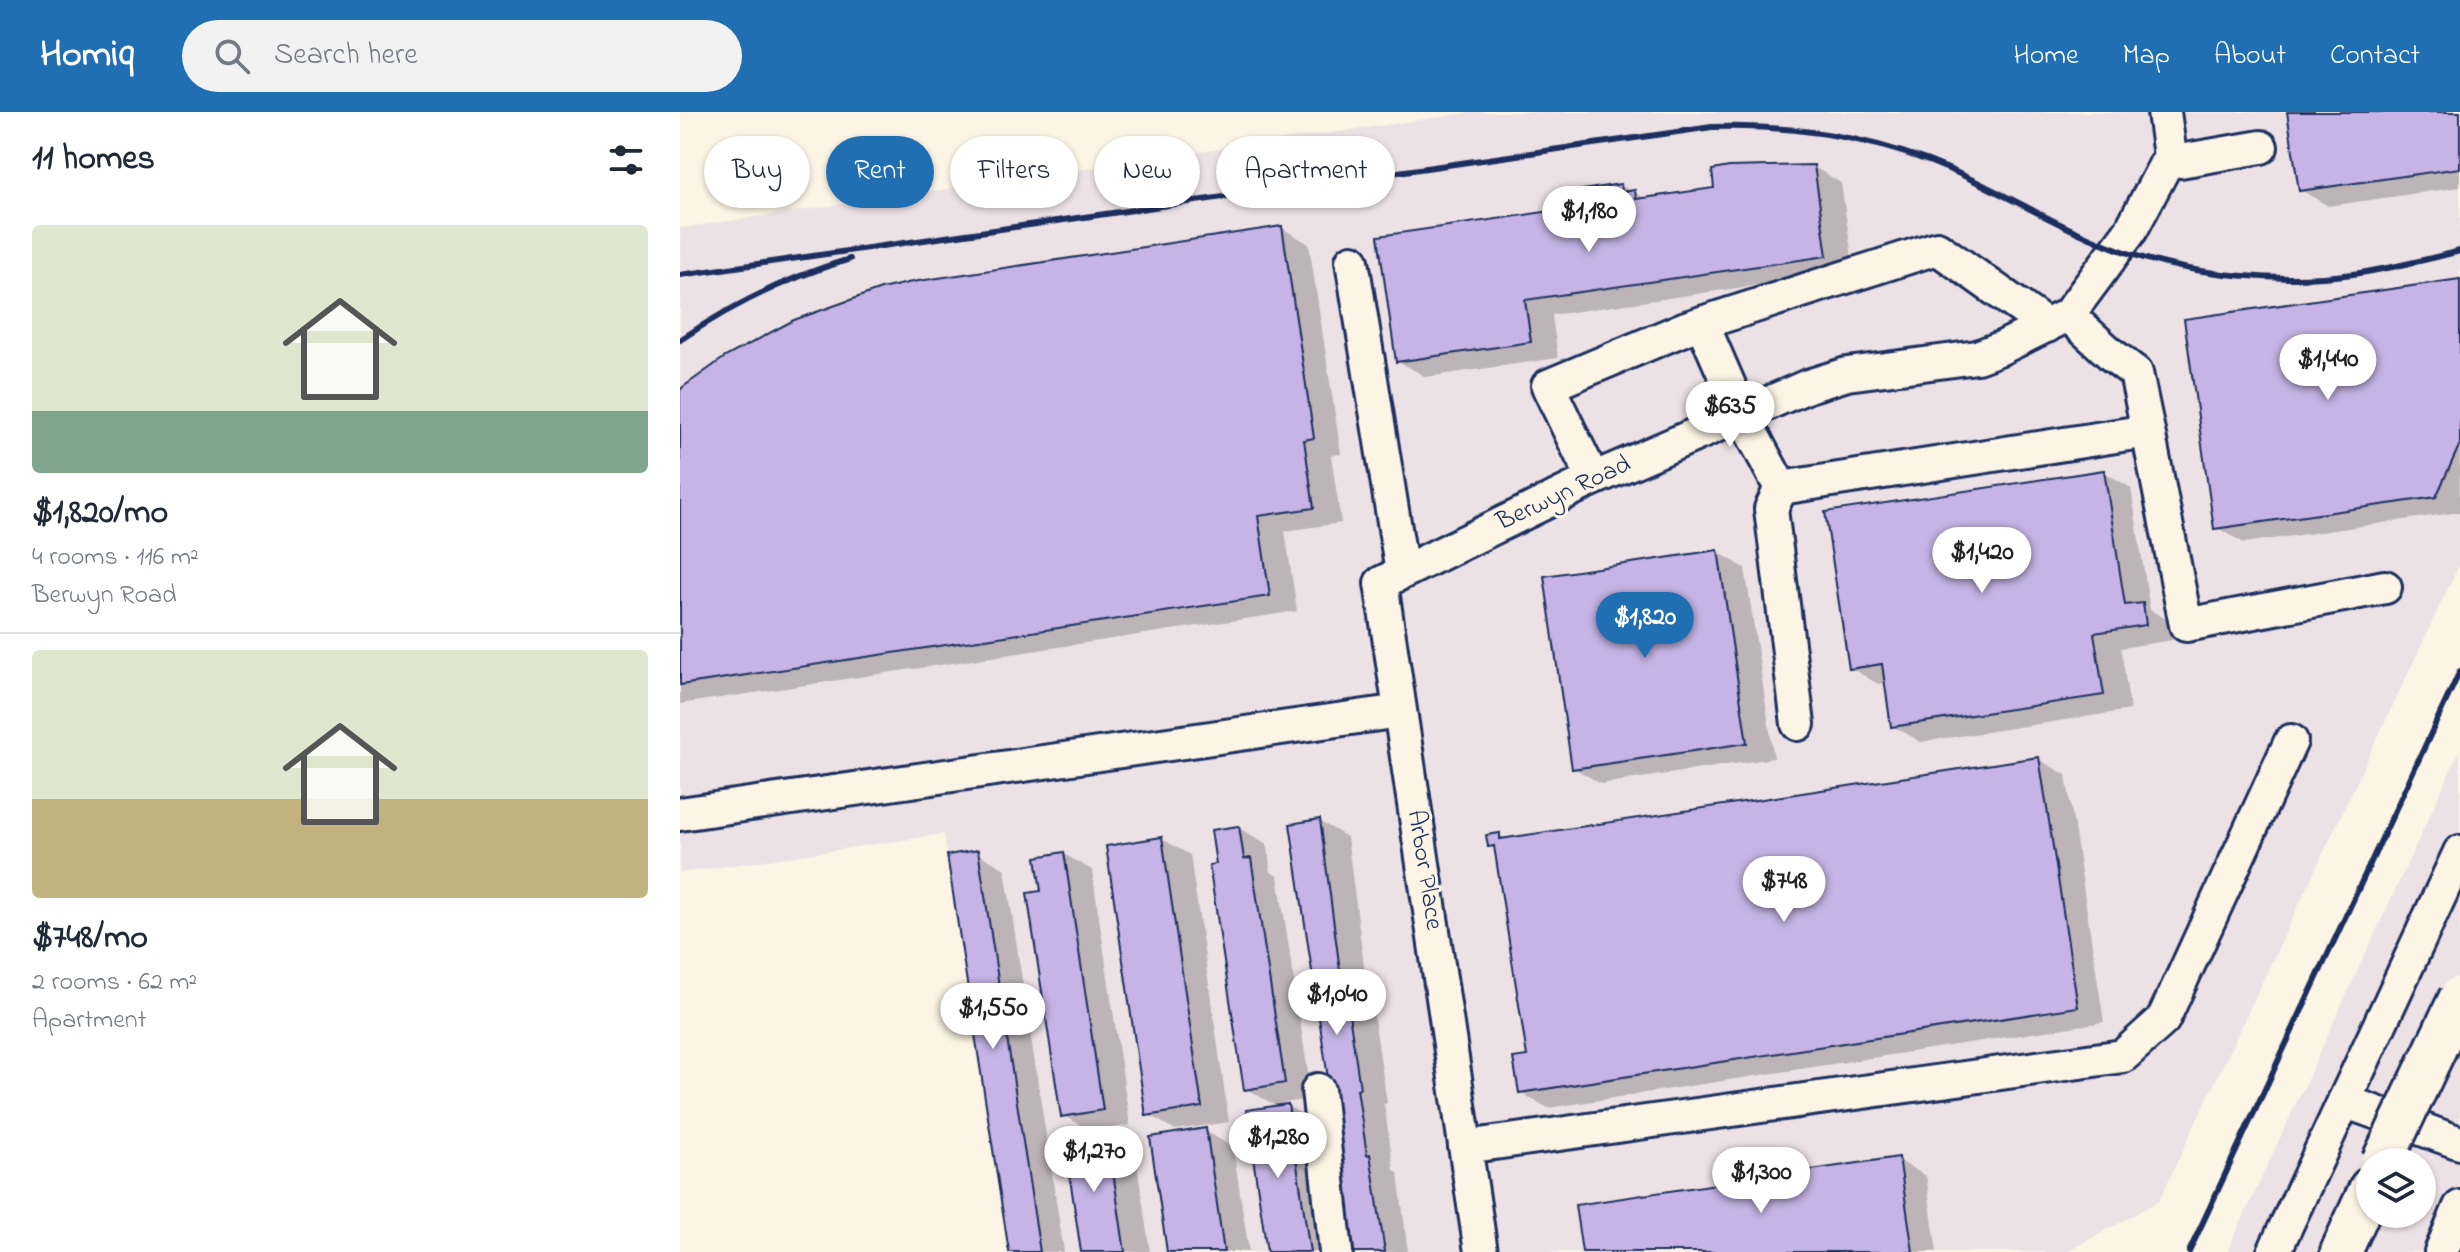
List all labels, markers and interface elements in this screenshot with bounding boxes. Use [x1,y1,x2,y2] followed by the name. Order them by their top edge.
[182,20,742,92] search box
[40,28,134,84] text: Homiq
[210,34,254,78] icon: search
[274,34,418,78] text: Search here
[2013,36,2079,77] text: Home
[2123,36,2170,77] text: Map
[2214,36,2286,77] text: About
[2330,36,2420,77] text: Contact
[32,135,155,185] text: 11 homes
[704,136,810,208] chip: Buy
[826,136,934,208] chip: Rent
[950,136,1078,208] chip: Filters
[1094,136,1200,208] chip: New
[1216,136,1395,208] chip: Apartment
[604,138,648,182] icon: filters
[1524,186,1654,254] pin: $1,180
[1560,193,1618,231] text: $1,180
[268,277,412,421] icon: home
[2263,334,2393,402] pin: $1,440
[2297,341,2359,379] text: $1,440
[1683,381,1777,449] pin: $635
[1704,388,1756,426] text: $635
[1490,446,1638,542] street label: Berwyn Road
[32,489,168,539] text: $1,820/mo
[1917,527,2047,595] pin: $1,420
[1950,534,2014,572] text: $1,420
[32,539,199,577] text: 4 rooms · 116 m²
[32,577,177,615] text: Berwyn Road
[1580,592,1710,660] pin: $1,820
[1614,599,1676,637] text: $1,820
[268,702,412,846] icon: home
[1396,807,1452,933] street label: Arbor Place
[1737,856,1831,924] pin: $748
[1761,863,1807,901] text: $748
[32,914,148,964] text: $748/mo
[32,964,197,1002] text: 2 rooms · 62 m²
[1272,969,1402,1037] pin: $1,040
[1306,976,1368,1014] text: $1,040
[928,983,1058,1051] pin: $1,550
[958,990,1028,1028] text: $1,550
[32,1002,146,1040] text: Apartment
[1213,1112,1343,1180] pin: $1,280
[1247,1119,1309,1157] text: $1,280
[1029,1126,1159,1194] pin: $1,270
[1062,1133,1126,1171] text: $1,270
[1696,1147,1826,1215] pin: $1,300
[2356,1148,2436,1228] map controls
[2356,1148,2436,1228] button: layers
[1730,1154,1792,1192] text: $1,300

